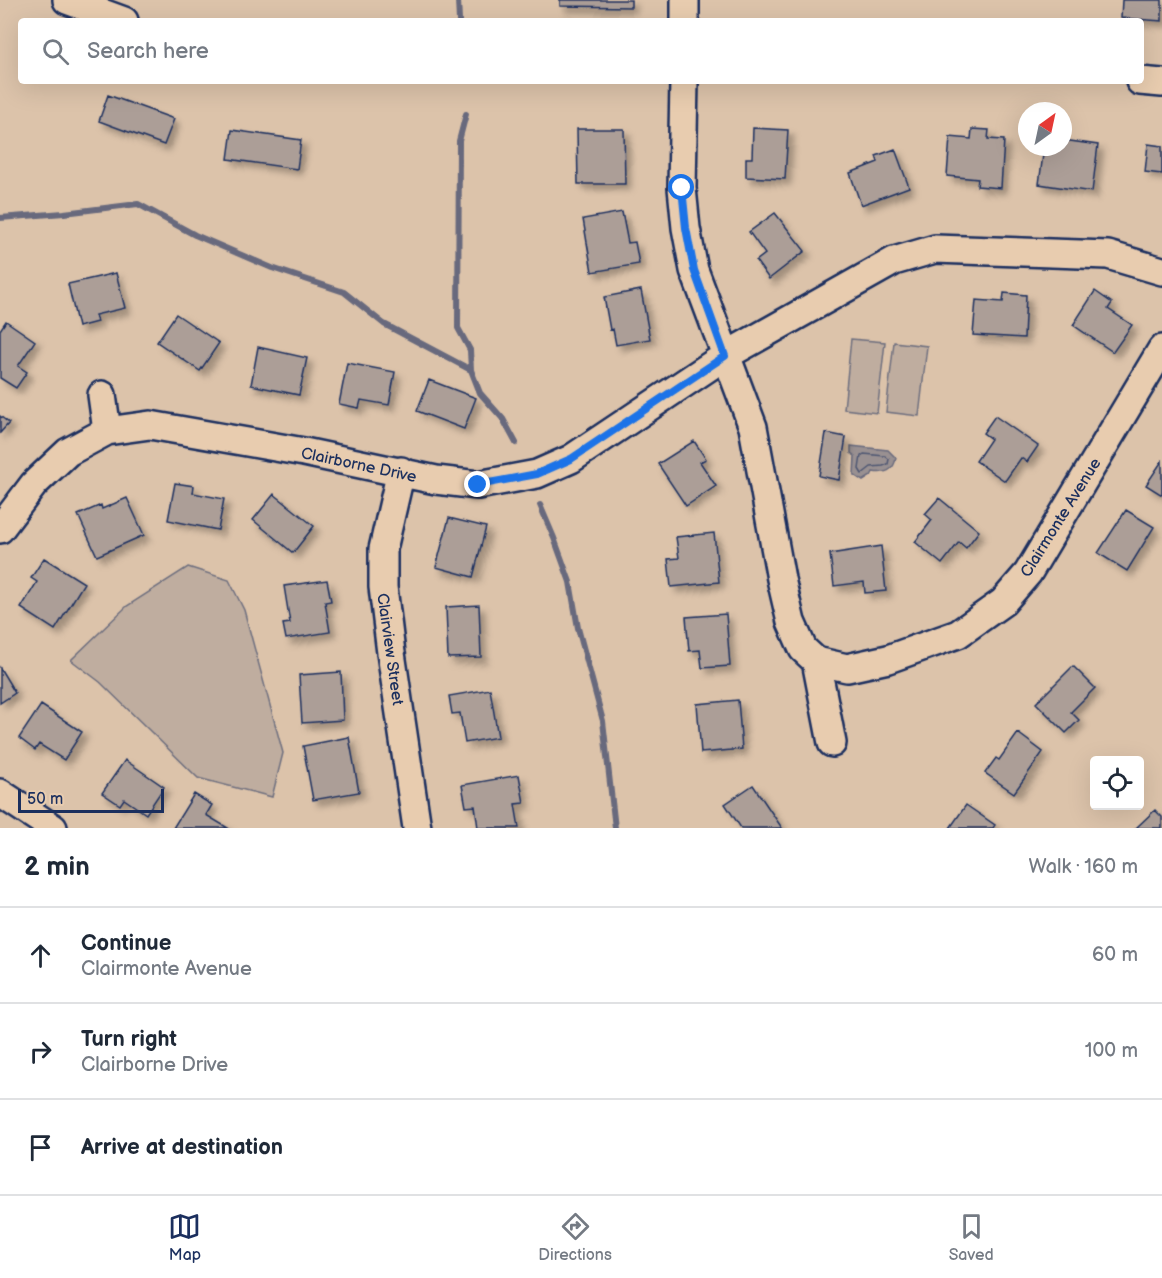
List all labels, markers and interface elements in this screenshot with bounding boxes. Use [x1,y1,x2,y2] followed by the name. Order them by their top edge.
[18,18,1144,84] search box
[39,35,72,68] icon: search
[87,38,209,65] text: Search here
[1018,102,1072,156] north arrow
[668,174,694,200] route start
[299,444,419,487] street label: Clairborne Drive
[1017,454,1106,581] street label: Clairmonte Avenue
[464,471,490,497] route end
[372,592,407,707] street label: Clairview Street
[1090,756,1144,810] map controls
[1090,756,1144,810] button: locate
[18,786,164,814] scale bar
[27,790,63,809] text: 50 m
[24,852,90,883] text: 2 min
[1029,855,1138,879] text: Walk · 160 m
[81,930,171,957] text: Continue
[24,939,57,972] icon: ahead
[1092,943,1138,967] text: 60 m
[81,957,252,981] text: Clairmonte Avenue
[81,1026,177,1053] text: Turn right
[24,1035,57,1068] icon: right
[1085,1039,1138,1063] text: 100 m
[81,1053,228,1077] text: Clairborne Drive
[24,1131,57,1164] icon: arrive
[81,1134,283,1161] text: Arrive at destination
[168,1210,201,1265] tab: Map
[538,1210,612,1265] tab: Directions
[949,1210,994,1265] tab: Saved

